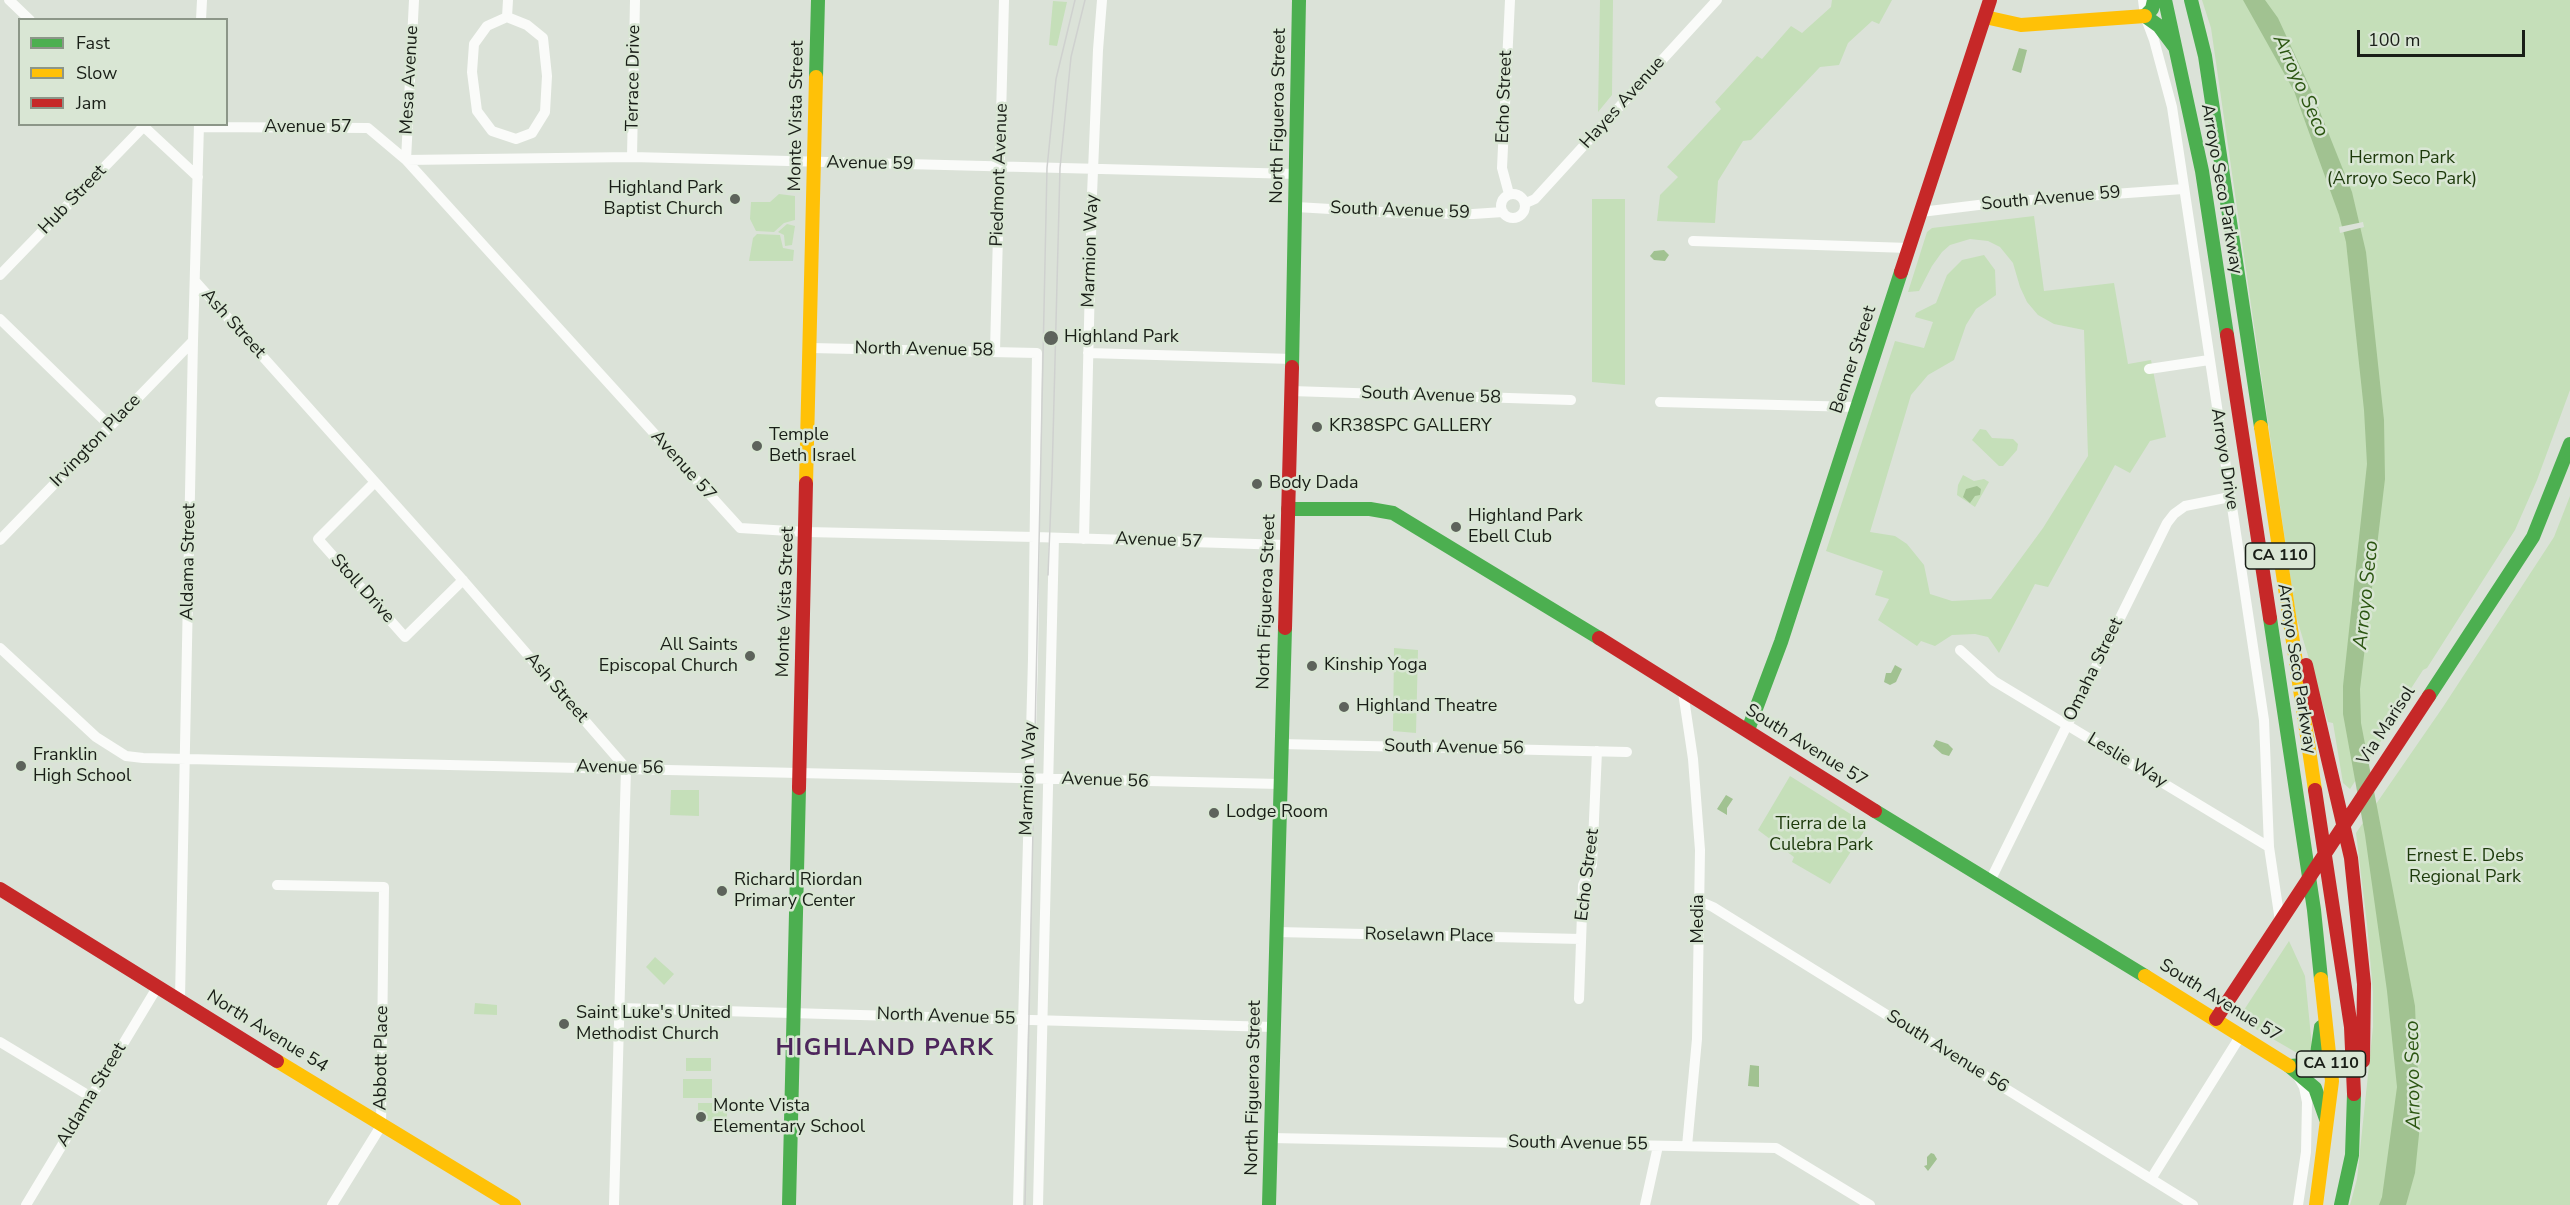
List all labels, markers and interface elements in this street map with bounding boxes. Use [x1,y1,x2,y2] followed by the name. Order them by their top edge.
[18,18,228,126] legend
[2360,18,2528,56] scale bar
[396,25,424,135] street label: Mesa Avenue
[622,25,646,131] street label: Terrace Drive
[1267,28,1291,204] street label: North Figueroa Street
[2368,28,2420,52] text: 100 m
[76,31,110,55] text: Fast
[2267,31,2333,141] water label: Arroyo Seco
[785,40,809,192] street label: Monte Vista Street
[1493,50,1517,144] street label: Echo Street
[1576,53,1670,153] street label: Hayes Avenue
[76,61,117,85] text: Slow
[76,91,107,115] text: Jam
[2195,102,2247,276] street label: Arroyo Seco Parkway
[987,103,1013,247] street label: Piedmont Avenue
[264,117,352,139] street label: Avenue 57
[2327,148,2477,190] park label: Hermon Park (Arroyo Seco Park)
[826,152,914,176] street label: Avenue 59
[35,161,111,239] street label: Hub Street
[604,178,723,220] place label: Highland Park Baptist Church
[1980,182,2122,216] street label: South Avenue 59
[728,192,742,206] marker: Highland Park Baptist Church
[1078,194,1104,308] street label: Marmion Way
[1330,198,1470,224] street label: South Avenue 59
[196,285,270,363] street label: Ash Street
[1826,303,1882,417] street label: Benner Street
[1064,327,1179,349] place label: Highland Park
[1042,329,1060,347] marker: Highland Park
[854,338,994,362] street label: North Avenue 58
[1361,383,1501,409] street label: South Avenue 58
[46,390,146,492] street label: Irvington Place
[2205,407,2243,511] street label: Arroyo Drive
[1329,416,1492,438] place label: KR38SPC GALLERY
[1310,420,1324,434] marker: KR38SPC GALLERY
[769,425,856,468] place label: Temple Beth Israel
[646,426,720,506] street label: Avenue 57
[750,439,764,453] marker: Temple Beth Israel
[1269,473,1358,495] place label: Body Dada
[1250,477,1264,491] marker: Body Dada
[177,503,201,621] street label: Aldama Street
[1468,506,1583,548] place label: Highland Park Ebell Club
[1253,514,1281,690] street label: North Figueroa Street
[1449,520,1463,534] marker: Highland Park Ebell Club
[773,526,799,678] street label: Monte Vista Street
[1115,529,1203,553] street label: Avenue 57
[2349,539,2385,651] water label: Arroyo Seco
[2246,543,2314,569] road number: CA 110
[325,550,399,628] street label: Stoll Drive
[2272,582,2320,756] street label: Arroyo Seco Parkway
[2060,615,2128,725] street label: Omaha Street
[599,635,738,678] place label: All Saints Episcopal Church
[520,649,592,727] street label: Ash Street
[743,649,757,663] marker: All Saints Episcopal Church
[1324,655,1427,677] place label: Kinship Yoga
[1305,659,1319,673] marker: Kinship Yoga
[2353,682,2421,770] street label: Via Marisol
[1356,696,1497,718] place label: Highland Theatre
[1337,700,1351,714] marker: Highland Theatre
[1741,700,1871,792] street label: South Avenue 57
[1016,722,1042,836] street label: Marmion Way
[2083,729,2171,793] street label: Leslie Way
[1384,736,1524,760] street label: South Avenue 56
[33,745,131,788] place label: Franklin High School
[576,756,664,780] street label: Avenue 56
[14,759,28,773] marker: Franklin High School
[1061,769,1149,793] street label: Avenue 56
[1226,802,1328,824] place label: Lodge Room
[1207,806,1221,820] marker: Lodge Room
[1769,814,1873,856] park label: Tierra de la Culebra Park
[1572,828,1604,922] street label: Echo Street
[2406,846,2524,888] park label: Ernest E. Debs Regional Park
[734,870,863,912] place label: Richard Riordan Primary Center
[715,884,729,898] marker: Richard Riordan Primary Center
[1688,894,1710,944] street label: Media
[1364,924,1494,948] street label: Roselawn Place
[2155,955,2285,1047] street label: South Avenue 57
[202,986,332,1078] street label: North Avenue 54
[1242,1000,1266,1176] street label: North Figueroa Street
[576,1003,731,1046] place label: Saint Luke's United Methodist Church
[876,1004,1016,1030] street label: North Avenue 55
[370,1005,394,1111] street label: Abbott Place
[1882,1006,2012,1098] street label: South Avenue 56
[557,1017,571,1031] marker: Saint Luke's United Methodist Church
[2401,1020,2427,1130] water label: Arroyo Seco
[776,1035,994,1063] district label: HIGHLAND PARK
[53,1039,131,1151] street label: Aldama Street
[2296,1051,2366,1077] road number: CA 110
[713,1096,865,1138] place label: Monte Vista Elementary School
[694,1110,708,1124] marker: Monte Vista Elementary School
[1508,1132,1648,1156] street label: South Avenue 55

